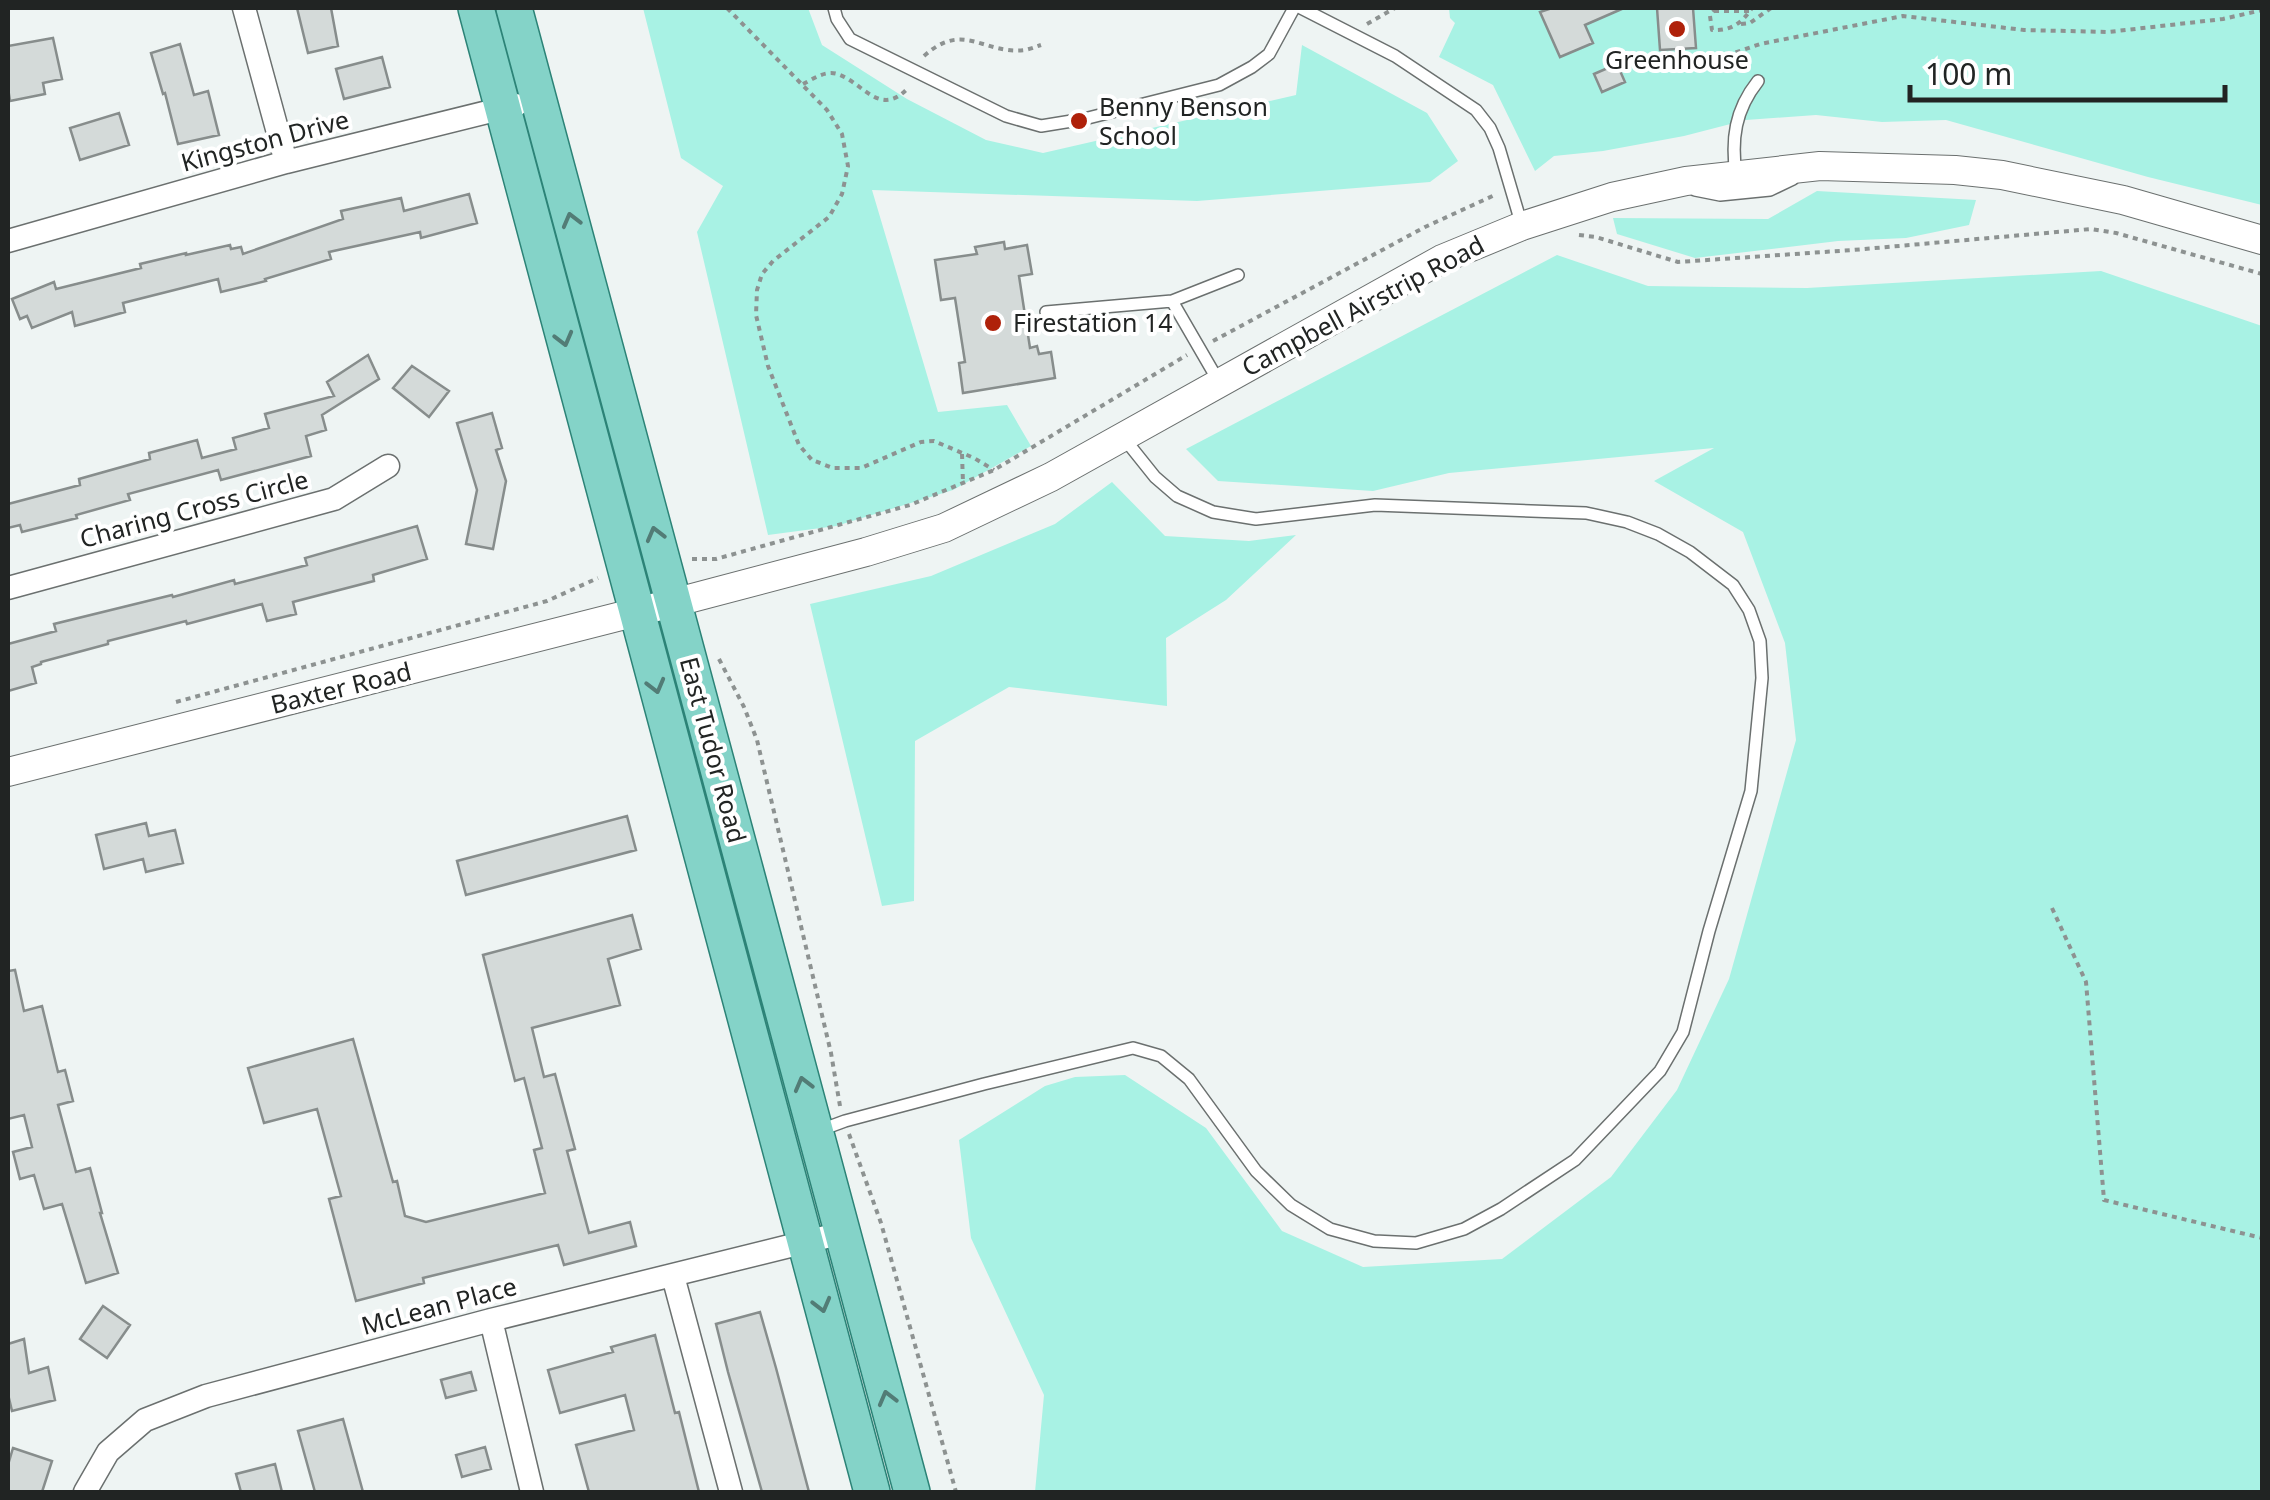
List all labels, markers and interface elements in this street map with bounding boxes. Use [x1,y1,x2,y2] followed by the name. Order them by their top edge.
[1666,18,1688,40] marker: Greenhouse
[1910,40,2225,102] scale bar
[1605,42,1749,76] place label: Greenhouse
[1925,53,2012,94] text: 100 m
[1099,89,1268,152] place label: Benny Benson School
[177,101,353,179] street label: Kingston Drive
[1068,110,1090,132] marker: Benny Benson School
[562,212,583,229] one-way arrow
[1235,227,1490,383] street label: Campbell Airstrip Road
[1013,305,1173,339] place label: Firestation 14
[982,312,1004,334] marker: Firestation 14
[552,329,573,347] one-way arrow
[76,461,312,555] street label: Charing Cross Circle
[646,526,667,543] one-way arrow
[267,653,415,721] street label: Baxter Road
[673,653,755,846] street label: East Tudor Road
[645,677,666,694] one-way arrow
[793,1076,814,1093] one-way arrow
[357,1268,520,1342] street label: McLean Place
[810,1295,831,1313] one-way arrow
[877,1390,898,1407] one-way arrow

